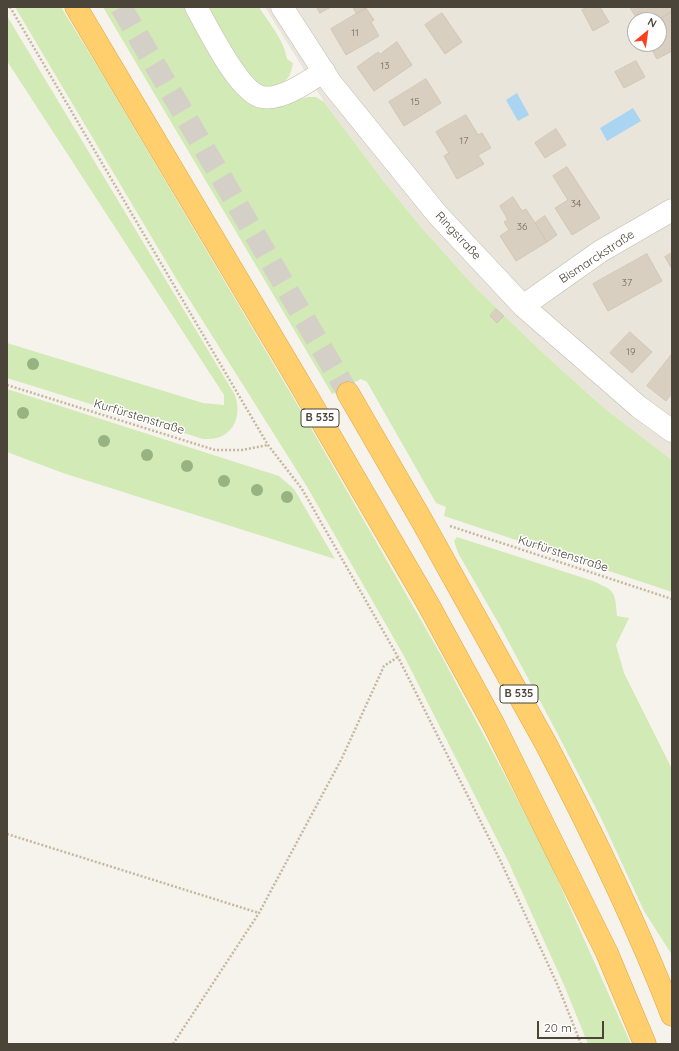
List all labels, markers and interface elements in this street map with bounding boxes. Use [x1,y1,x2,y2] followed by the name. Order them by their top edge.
[627,12,667,52] north arrow
[645,14,659,30] text: N
[351,27,359,39] house number: 11
[381,60,389,72] house number: 13
[410,96,420,108] house number: 15
[460,135,468,147] house number: 17
[571,198,581,210] house number: 34
[432,209,484,263] street label: Ringstraße
[517,221,527,233] house number: 36
[557,227,637,287] street label: Bismarckstraße
[622,277,632,289] house number: 37
[626,346,636,358] house number: 19
[92,396,186,438] street label: Kurfürstenstraße
[301,409,339,427] road number: B 535
[516,533,610,575] street label: Kurfürstenstraße
[500,685,538,703] road number: B 535
[539,1013,606,1039] scale bar
[544,1020,572,1035] text: 20 m

